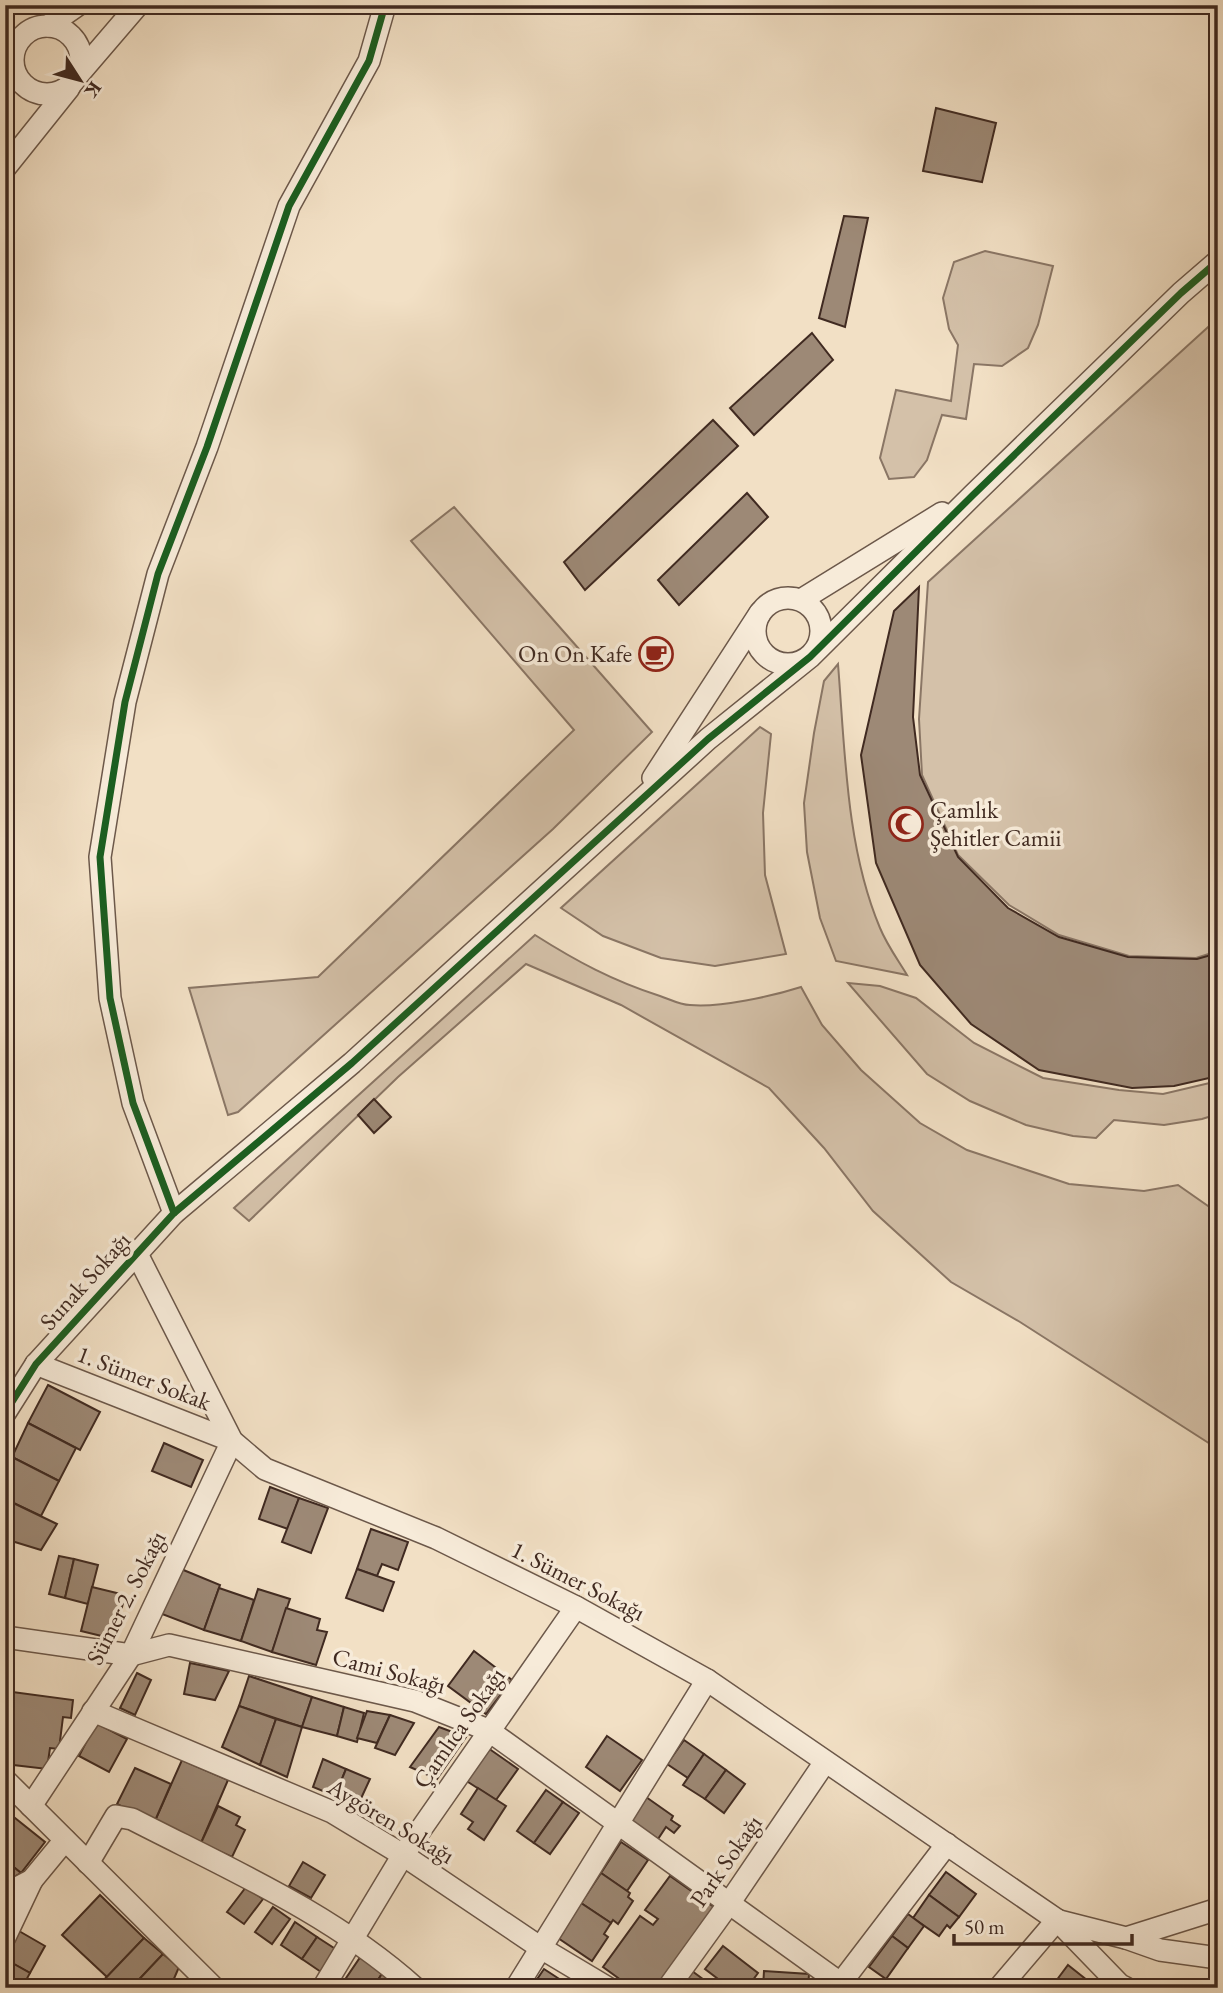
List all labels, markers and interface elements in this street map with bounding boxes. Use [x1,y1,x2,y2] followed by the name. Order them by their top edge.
[46,46,116,116] north arrow
[79,76,108,103] text: K
[637,635,675,673] cafe icon: On On Kafe
[518,638,632,669] place label: On On Kafe
[930,794,1061,853] place label: Çamlık Şehitler Camii
[887,805,925,843] mosque icon: Çamlık Şehitler Camii
[32,1225,137,1336] street label: Sunak Sokağı
[73,1338,216,1418] street label: 1. Sümer Sokak
[79,1525,173,1670] street label: Sümer 2. Sokağı
[506,1534,651,1628] street label: 1. Sümer Sokağı
[329,1641,449,1701] street label: Cami Sokağı
[406,1661,512,1794] street label: Çamlıca Sokağı
[321,1770,460,1871] street label: Aygören Sokağı
[683,1809,769,1913] street label: Park Sokağı
[954,1902,1132,1946] scale bar
[964,1913,1005,1940] text: 50 m

